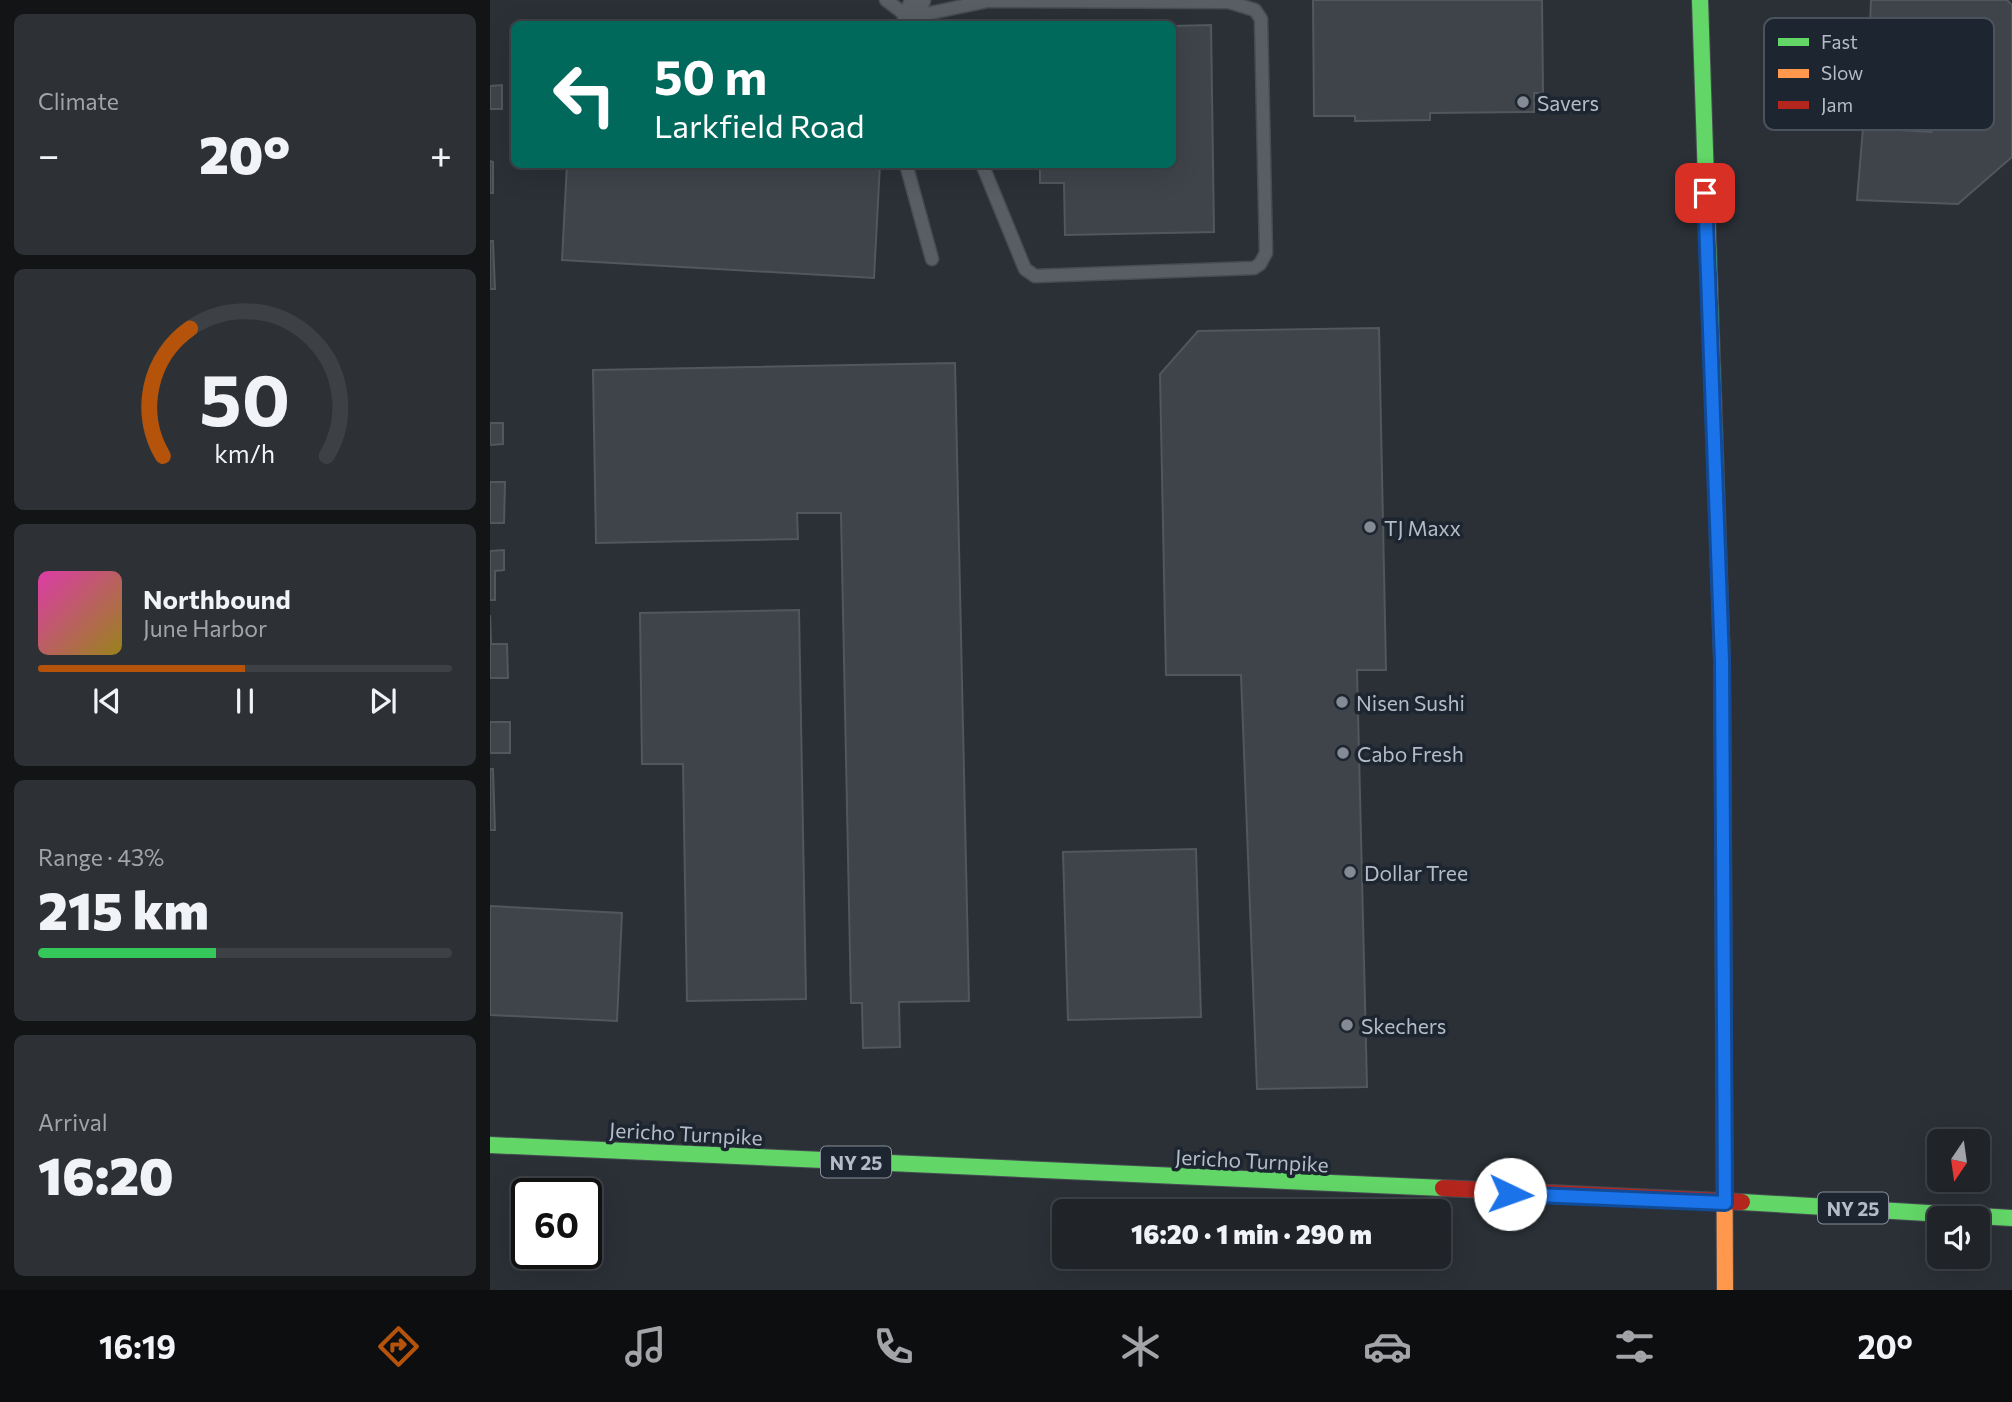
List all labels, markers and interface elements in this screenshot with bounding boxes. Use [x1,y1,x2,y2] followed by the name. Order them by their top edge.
[1764,18,1994,130] legend
[1821,30,1858,53] text: Fast
[654,45,767,105] text: 50 m
[539,49,630,140] icon: left
[1821,61,1863,84] text: Slow
[38,87,119,115] text: Climate
[1537,90,1599,115] place label: Savers
[1821,93,1853,116] text: Jam
[1515,94,1531,110] marker: Savers
[654,105,864,145] text: Larkfield Road
[199,121,290,185] text: 20°
[38,130,60,177] text: −
[430,130,452,177] text: +
[1675,163,1735,223] pin
[1686,174,1724,212] icon: arrive
[200,352,290,441] text: 50
[215,438,275,468] text: km/h
[1384,515,1461,540] place label: TJ Maxx
[1362,519,1378,535] marker: TJ Maxx
[143,583,291,614] text: Northbound
[143,614,267,642] text: June Harbor
[88,682,126,720] icon: previous
[226,682,264,720] icon: pause
[364,682,402,720] icon: next
[1356,690,1465,715] place label: Nisen Sushi
[1334,694,1350,710] marker: Nisen Sushi
[1357,741,1464,766] place label: Cabo Fresh
[1335,745,1351,761] marker: Cabo Fresh
[38,843,164,871] text: Range · 43%
[1364,860,1468,885] place label: Dollar Tree
[1342,864,1358,880] marker: Dollar Tree
[38,877,209,941] text: 215 km
[1361,1013,1446,1038] place label: Skechers
[1339,1017,1355,1033] marker: Skechers
[38,1108,108,1136] text: Arrival
[609,1116,763,1150] street label: Jericho Turnpike
[1927,1129,1990,1192] north arrow
[1927,1129,1990,1269] map controls
[38,1142,174,1206] text: 16:20
[1175,1143,1329,1177] street label: Jericho Turnpike
[821,1146,891,1178] road number: NY 25
[1473,1157,1547,1231] position arrow
[511,1178,602,1269] speed limit sign: 60
[1818,1192,1888,1224] road number: NY 25
[1927,1206,1990,1269] button: sound
[1131,1218,1372,1249] text: 16:20 · 1 min · 290 m
[374,1322,423,1371] icon: directions
[621,1322,670,1371] icon: music
[869,1322,918,1371] icon: phone
[1116,1322,1165,1371] icon: climate
[1363,1322,1412,1371] icon: car
[1610,1322,1659,1371] icon: filters
[99,1326,176,1366] text: 16:19
[1858,1326,1913,1366] text: 20°

